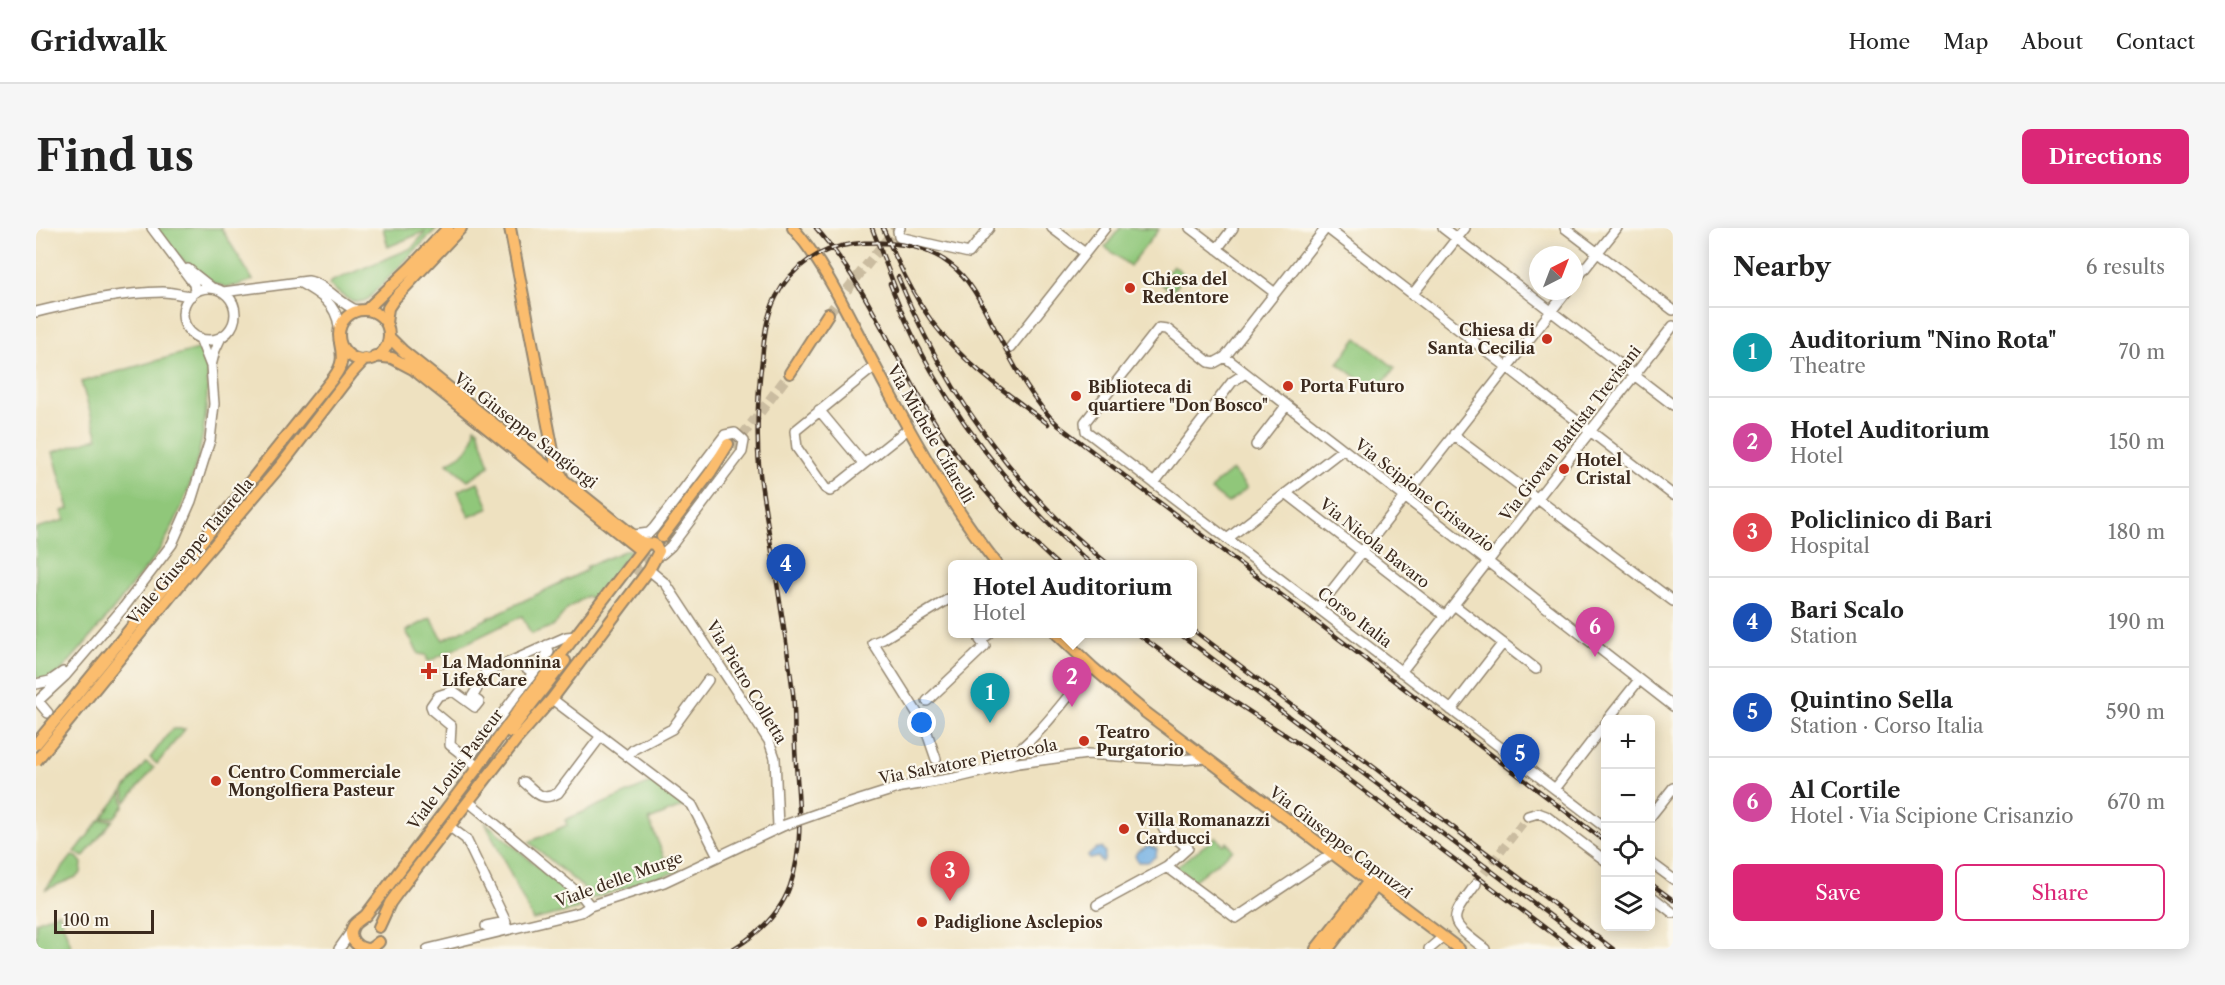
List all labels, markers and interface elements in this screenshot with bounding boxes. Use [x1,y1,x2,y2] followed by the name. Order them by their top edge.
[30,24,166,58] text: Gridwalk
[1849,29,1910,54] text: Home
[1943,29,1988,54] text: Map
[2021,29,2083,54] text: About
[2116,29,2195,54] text: Contact
[2022,129,2189,184] button: Directions
[36,130,194,182] text: Find us
[1529,246,1583,300] north arrow
[1733,251,1831,283] text: Nearby
[2086,255,2165,279] text: 6 results
[1142,269,1229,307] place label: Chiesa del Redentore
[1123,281,1137,295] marker: Chiesa del Redentore
[1428,320,1536,358] place label: Chiesa di Santa Cecilia
[1790,327,2057,354] text: Auditorium "Nino Rota"
[1540,332,1554,346] marker: Chiesa di Santa Cecilia
[1748,340,1757,364] text: 1
[2119,340,2165,364] text: 70 m
[1495,341,1645,526] street label: Via Giovan Battista Trevisani
[1790,354,1866,378] text: Theatre
[883,360,979,507] street label: Via Michele Cifarelli
[450,367,602,492] street label: Via Giuseppe Sangiorgi
[1300,376,1404,396] place label: Porta Futuro
[1088,377,1268,415] place label: Biblioteca di quartiere "Don Bosco"
[1281,379,1295,393] marker: Porta Futuro
[1069,389,1083,403] marker: Biblioteca di quartiere "Don Bosco"
[1790,417,1990,444] text: Hotel Auditorium
[1747,430,1758,454] text: 2
[2109,430,2165,454] text: 150 m
[1350,434,1499,556] street label: Via Scipione Crisanzio
[1790,444,1843,468] text: Hotel
[1576,450,1631,488] place label: Hotel Cristal
[1557,462,1571,476] marker: Hotel Cristal
[122,473,258,629] street label: Viale Giuseppe Tatarella
[1315,493,1434,592] street label: Via Nicola Bavaro
[1790,507,1992,534] text: Policlinico di Bari
[1747,520,1758,544] text: 3
[2108,520,2165,544] text: 180 m
[1790,534,1870,558] text: Hospital
[766,544,806,594] pin: 4
[948,560,1197,638] popup
[973,574,1172,601] text: Hotel Auditorium
[1314,583,1397,652] street label: Corso Italia
[1790,597,1904,624] text: Bari Scalo
[973,601,1026,625] text: Hotel
[1576,608,1614,657] pin: 6
[1747,610,1758,634] text: 4
[2108,610,2165,634] text: 190 m
[702,616,792,748] street label: Via Pietro Colletta
[1790,624,1858,648] text: Station
[442,652,562,690] place label: La Madonnina Life&Care
[1052,658,1092,707] pin: 2
[420,662,438,680] marker: La Madonnina Life&Care
[970,674,1010,723] pin: 1
[1790,687,1953,714] text: Quintino Sella
[1747,700,1758,724] text: 5
[2106,700,2165,724] text: 590 m
[402,705,507,834] street label: Viale Louis Pasteur
[907,708,936,737] your location
[1790,714,1984,738] text: Station · Corso Italia
[1601,715,1655,931] map controls
[1601,715,1655,769] button: +
[1096,722,1184,760] place label: Teatro Purgatorio
[876,734,1059,788] street label: Via Salvatore Pietrocola
[1077,734,1091,748] marker: Teatro Purgatorio
[1500,734,1540,784] pin: 5
[228,762,401,800] place label: Centro Commerciale Mongolfiera Pasteur
[1601,769,1655,823] button: −
[209,774,223,788] marker: Centro Commerciale Mongolfiera Pasteur
[1790,777,1900,804] text: Al Cortile
[1265,781,1417,902] street label: Via Giuseppe Capruzzi
[1747,790,1758,814] text: 6
[2107,790,2165,814] text: 670 m
[1790,804,2073,828] text: Hotel · Via Scipione Crisanzio
[1135,810,1270,848] place label: Villa Romanazzi Carducci
[1117,822,1131,836] marker: Villa Romanazzi Carducci
[1601,823,1655,877] button: locate
[552,847,685,912] street label: Viale delle Murge
[930,852,970,901] pin: 3
[1733,864,1943,921] button: Save
[1955,864,2165,921] button: Share
[1601,877,1655,931] button: layers
[54,907,154,934] scale bar
[63,910,109,930] text: 100 m
[934,912,1103,932] place label: Padiglione Asclepios
[915,915,929,929] marker: Padiglione Asclepios

